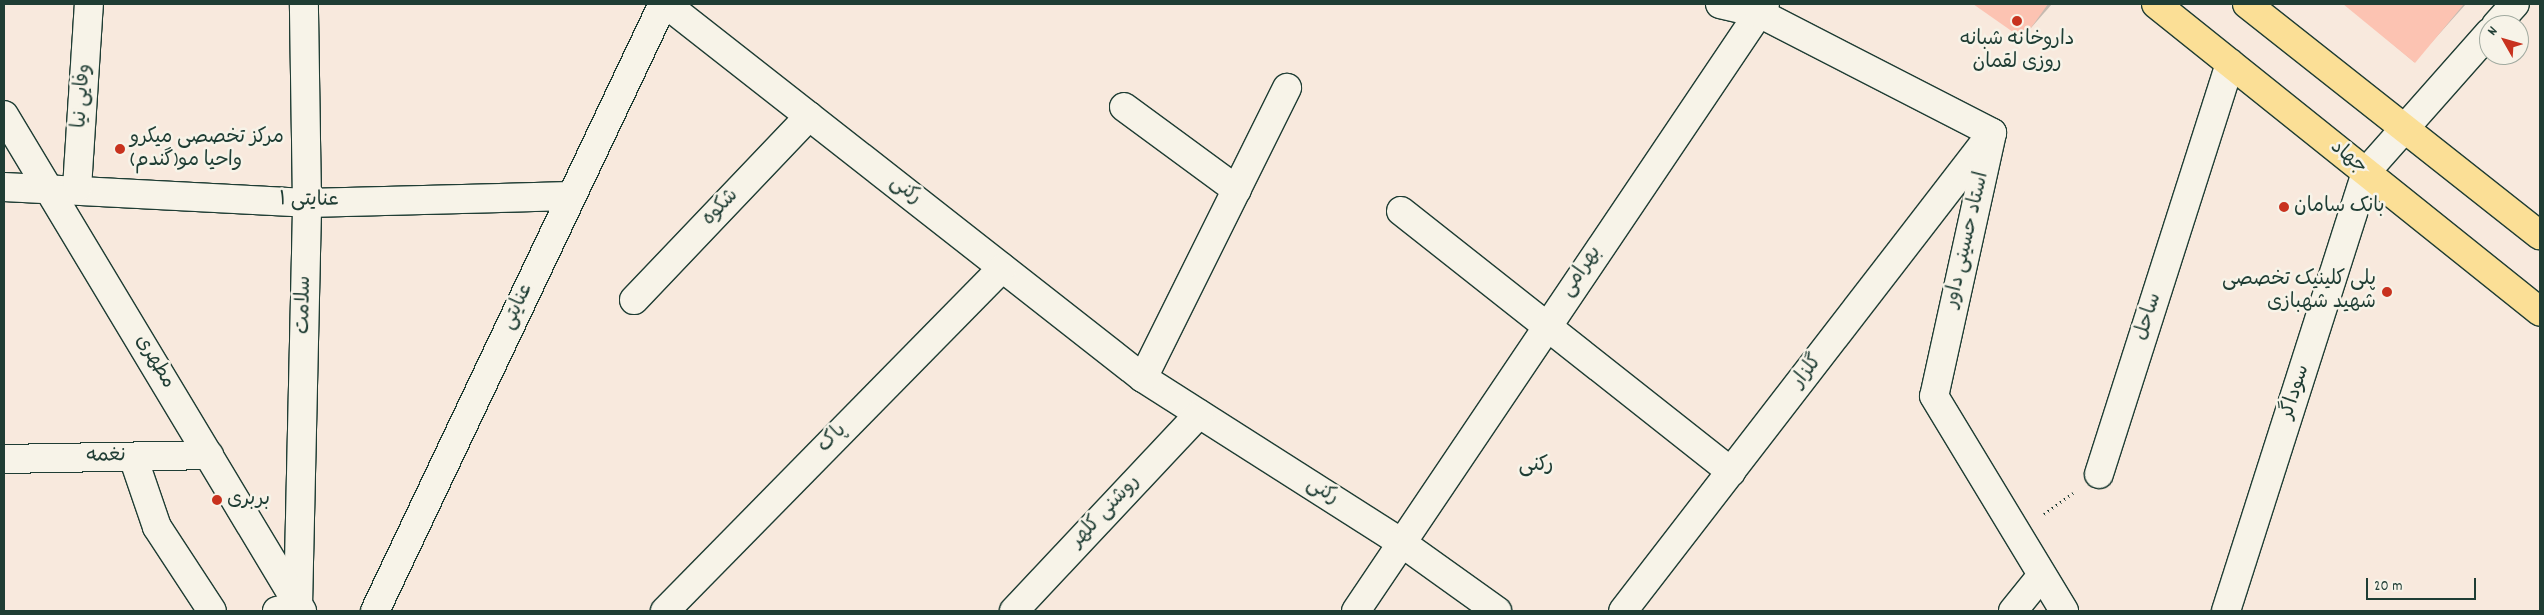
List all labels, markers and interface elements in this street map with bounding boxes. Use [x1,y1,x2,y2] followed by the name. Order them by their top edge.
[2011,15,2023,27] marker: داروخانه شبانه روزی لقمان
[2479,15,2529,65] north arrow
[2483,23,2503,40] text: N
[1959,29,2075,76] place label: داروخانه شبانه روزی لقمان
[69,63,97,129] street label: وفایی نیا
[130,126,284,173] place label: مرکز تخصصی میکرو واحیا مو(گندم)
[2325,136,2371,180] street label: جهاد
[114,143,126,155] marker: مرکز تخصصی میکرو واحیا مو(گندم)
[1941,170,1995,310] street label: استاد حسینی داور
[884,171,926,211] street label: رکنی
[698,185,744,231] street label: شکوه
[279,188,339,214] street label: عنایتی ۱
[2294,195,2384,219] place label: بانک سامان
[2278,201,2290,213] marker: بانک سامان
[1556,242,1608,302] street label: بهرامی
[2222,268,2376,315] place label: پلی کلینیک تخصصی شهید شهبازی
[292,276,318,334] street label: سلامت
[497,280,539,334] street label: عنایتی
[2380,285,2394,299] marker: پلی کلینیک تخصصی شهید شهبازی
[2130,290,2168,344] street label: ساحل
[129,331,179,393] street label: مطهری
[1788,351,1828,393] street label: گلزار
[2276,362,2316,422] street label: سوداگر
[813,419,853,459] street label: پاک
[86,445,126,469] street label: نغمه
[1518,453,1554,479] district label: رکنی
[1066,471,1146,553] street label: روشنی کلهر
[1301,473,1343,511] street label: رکنی
[227,488,270,512] place label: بربری
[211,494,223,506] marker: بربری
[2369,568,2479,600] scale bar
[2374,576,2402,598] text: 20 m

